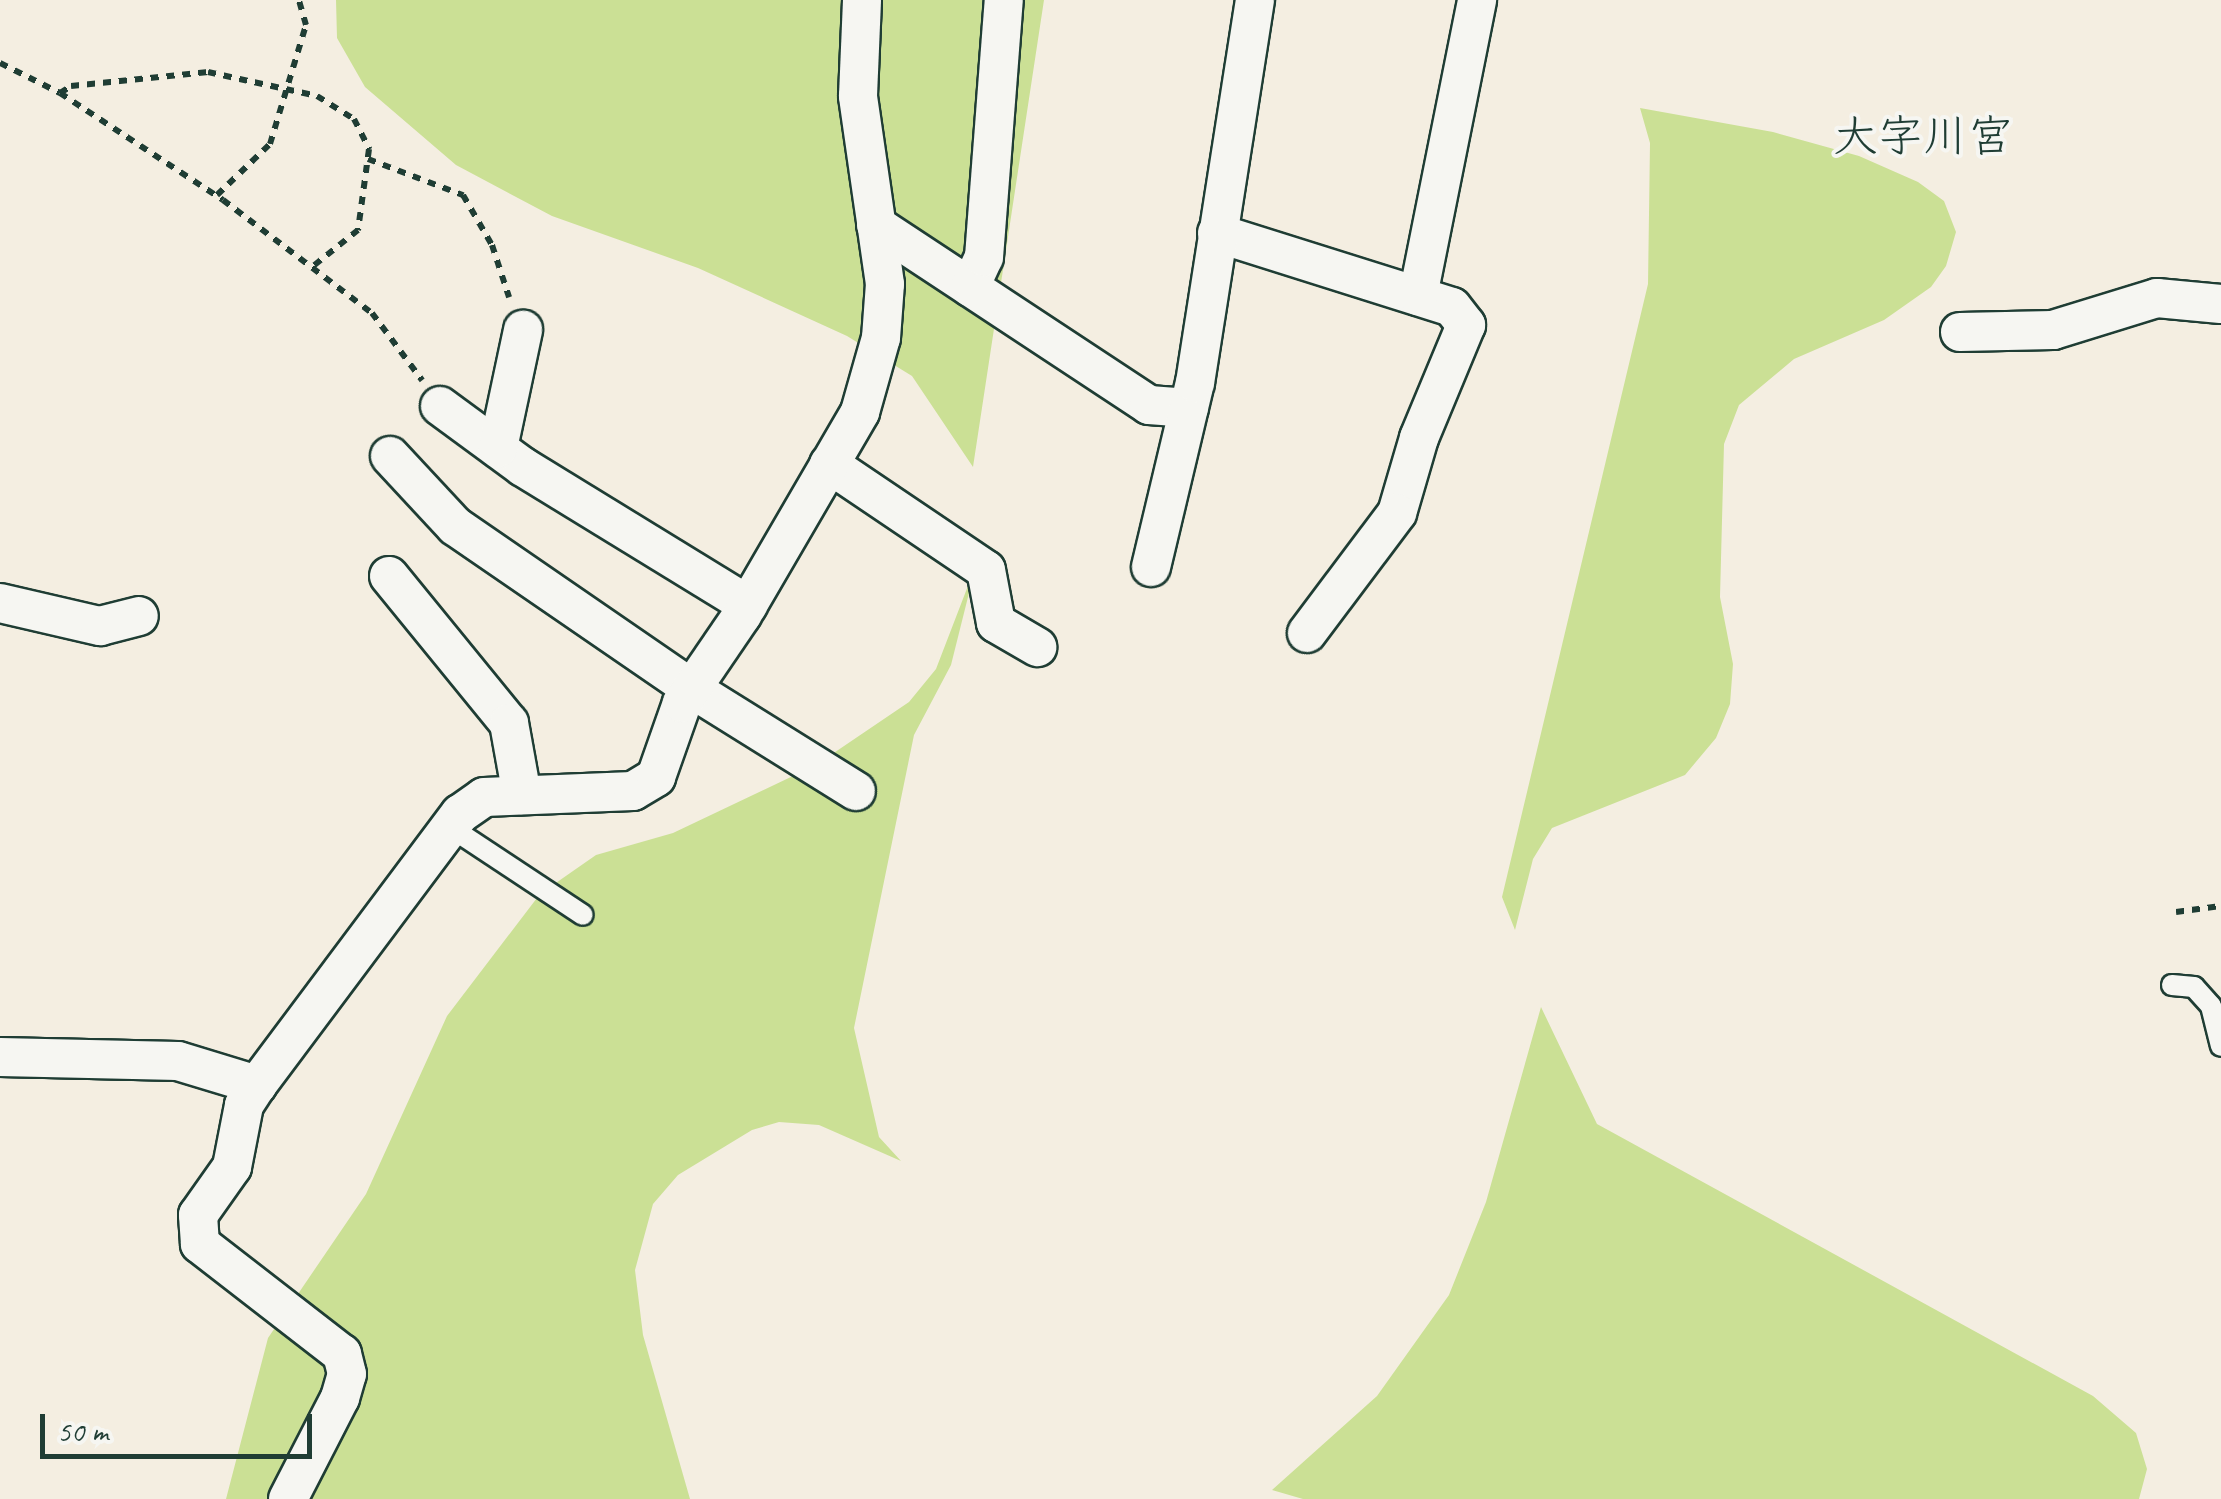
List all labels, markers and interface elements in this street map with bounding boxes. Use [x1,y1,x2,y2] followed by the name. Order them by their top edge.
[1833,110,2013,164] district label: 大字川宮
[45,1394,318,1456] scale bar
[57,1412,108,1450] text: 50 m

